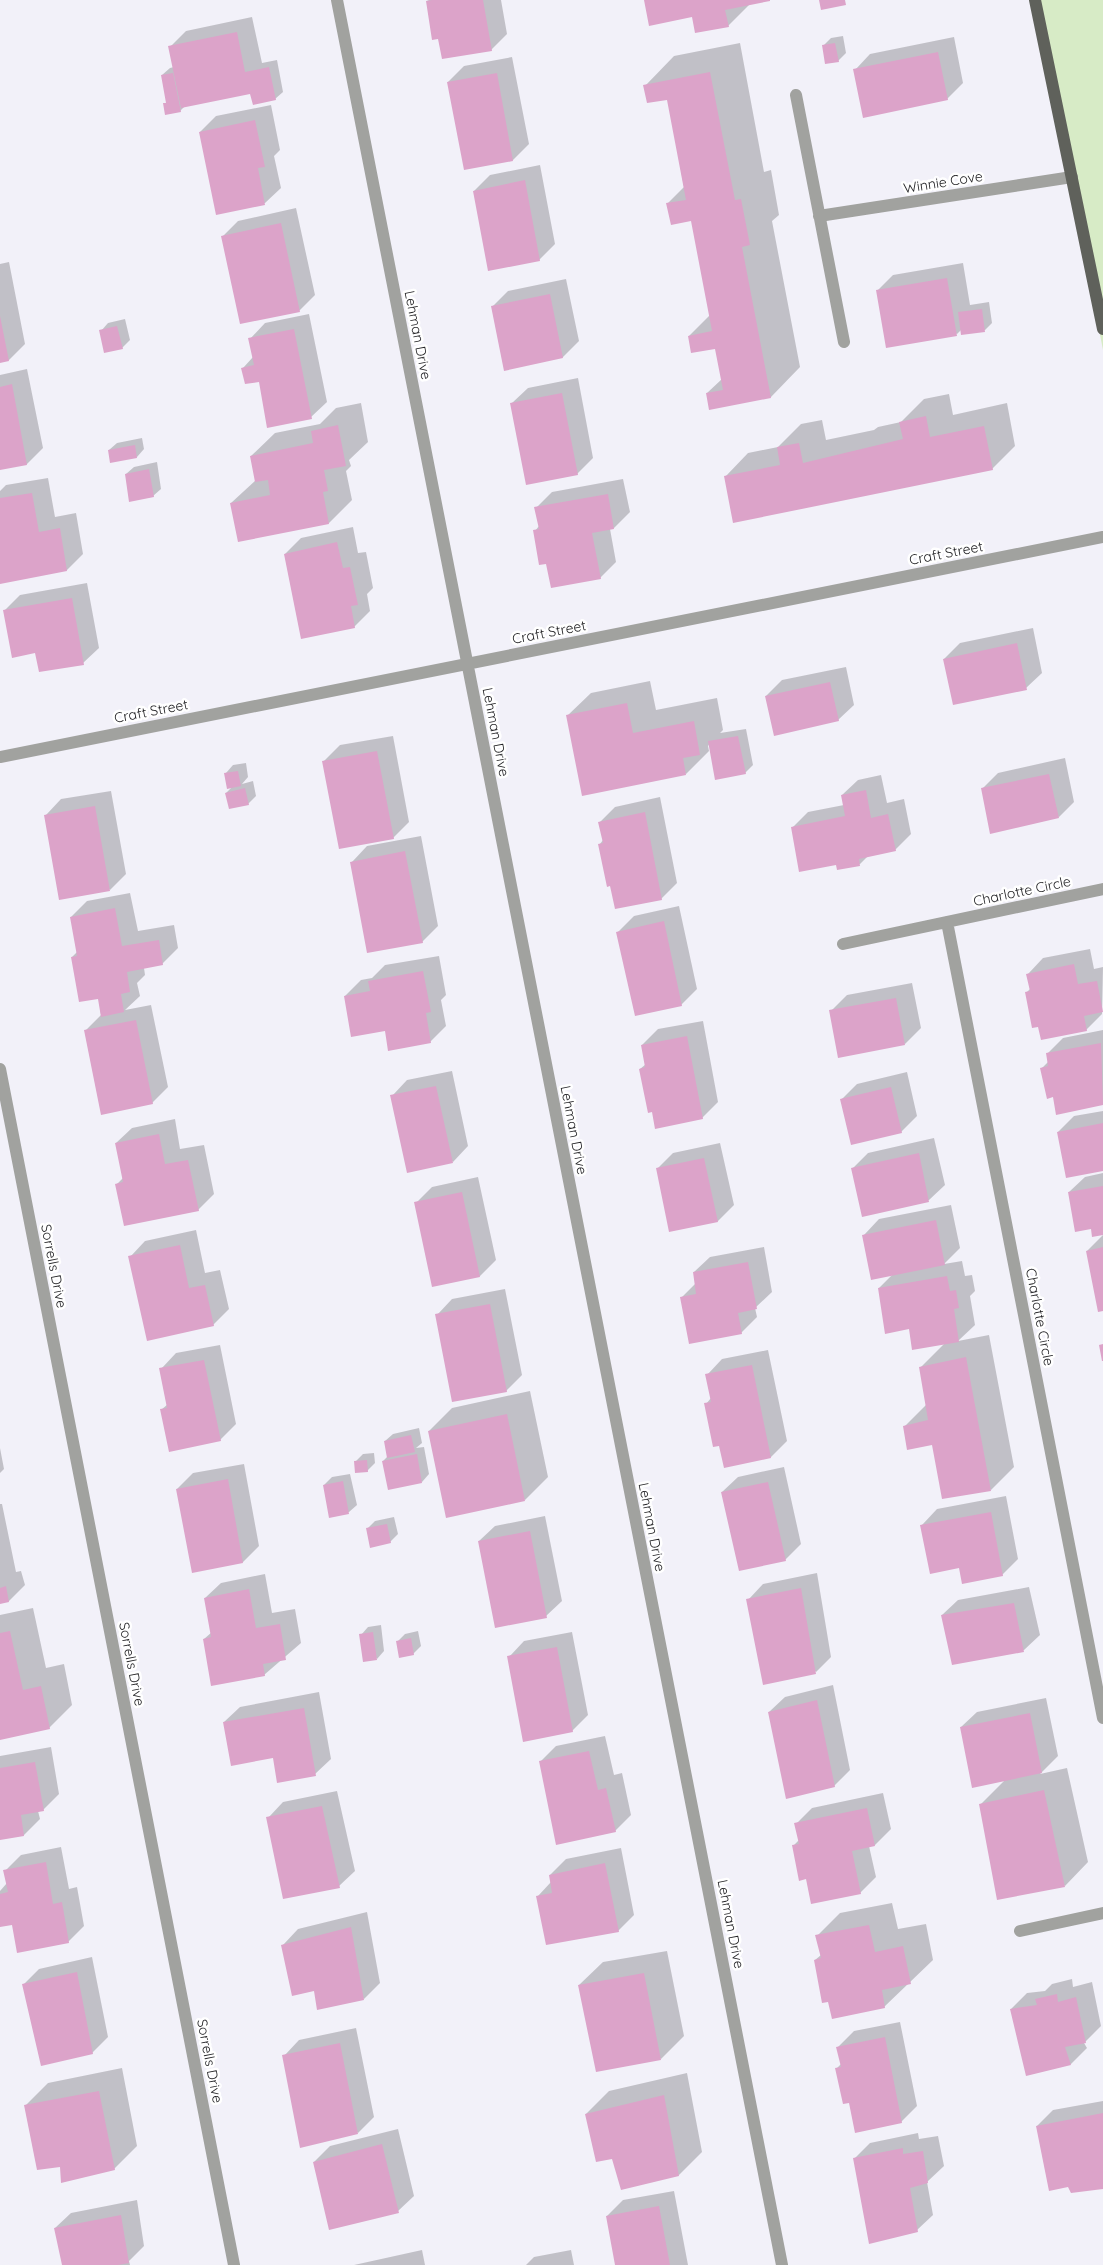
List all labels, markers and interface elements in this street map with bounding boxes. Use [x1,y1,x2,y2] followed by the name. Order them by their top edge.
[902,167,984,197] street label: Winnie Cove
[401,289,435,381] street label: Lehman Drive
[908,537,985,569] street label: Craft Street
[511,616,588,648] street label: Craft Street
[479,686,513,778] street label: Lehman Drive
[113,695,190,727] street label: Craft Street
[972,872,1072,910] street label: Charlotte Circle
[557,1084,591,1176] street label: Lehman Drive
[37,1222,71,1310] street label: Sorrells Drive
[1022,1267,1058,1367] street label: Charlotte Circle
[635,1481,669,1573] street label: Lehman Drive
[115,1620,149,1708] street label: Sorrells Drive
[714,1878,748,1970] street label: Lehman Drive
[193,2017,227,2105] street label: Sorrells Drive

